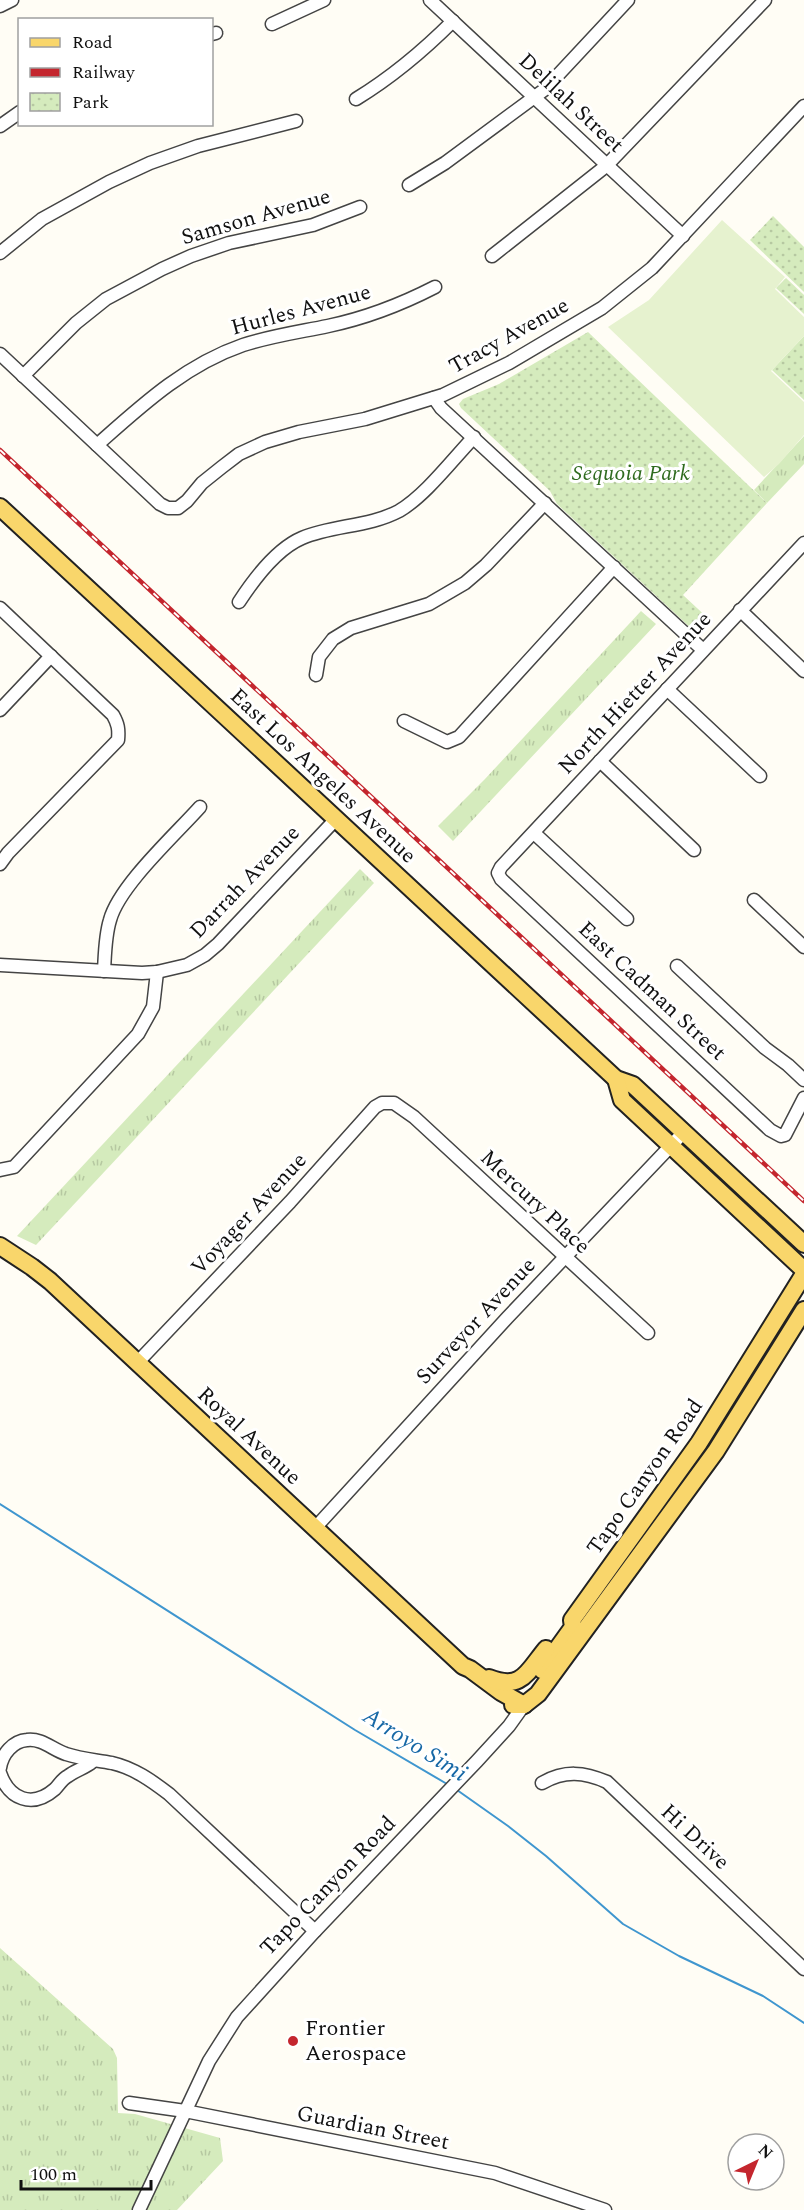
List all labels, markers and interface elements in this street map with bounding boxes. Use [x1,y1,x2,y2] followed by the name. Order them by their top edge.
[18,18,213,126] legend
[72,29,113,56] text: Road
[511,45,631,161] street label: Delilah Street
[72,59,136,86] text: Railway
[72,89,109,116] text: Park
[177,180,335,254] street label: Samson Avenue
[227,275,375,345] street label: Hurles Avenue
[443,289,575,383] street label: Tracy Avenue
[572,457,690,490] park label: Sequoia Park
[550,604,720,782] street label: North Hietter Avenue
[222,680,424,872] street label: East Los Angeles Avenue
[182,818,308,946] street label: Darrah Avenue
[570,913,734,1069] street label: East Cadman Street
[472,1142,598,1262] street label: Mercury Place
[183,1145,315,1283] street label: Voyager Avenue
[408,1250,544,1392] street label: Surveyor Avenue
[189,1379,309,1493] street label: Royal Avenue
[579,1392,711,1562] street label: Tapo Canyon Road
[355,1698,474,1791] water label: Arroyo Simi
[653,1796,737,1878] street label: Hi Drive
[252,1808,404,1964] street label: Tapo Canyon Road
[305,2012,406,2070] place label: Frontier Aerospace
[286,2034,300,2048] marker: Frontier Aerospace
[294,2097,452,2159] street label: Guardian Street
[726,2132,786,2192] north arrow
[753,2139,779,2165] text: N
[21,2153,152,2191] scale bar
[30,2161,77,2188] text: 100 m

